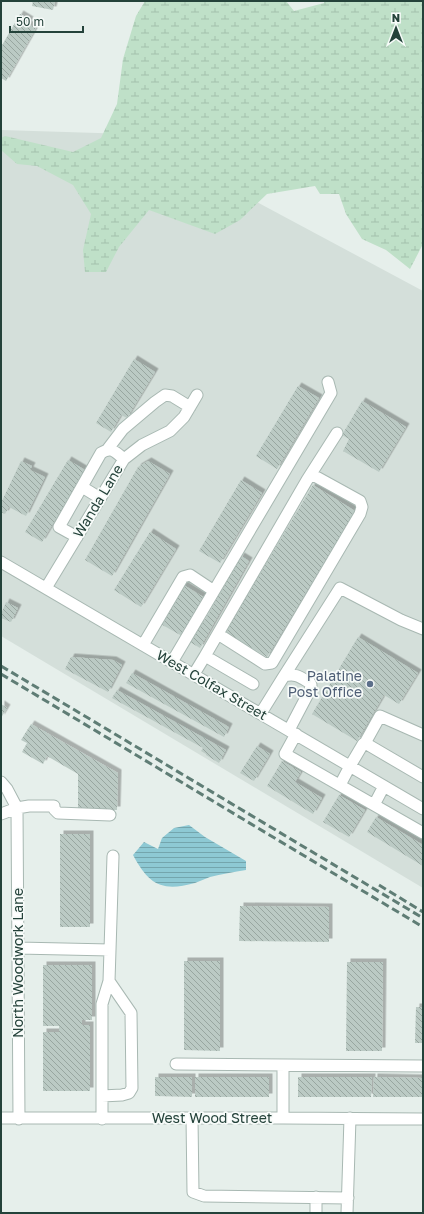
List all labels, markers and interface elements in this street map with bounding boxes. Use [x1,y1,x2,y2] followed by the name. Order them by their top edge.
[10,8,83,34] scale bar
[376,8,416,48] north arrow
[392,11,400,24] text: N
[16,14,44,29] text: 50 m
[69,461,126,540] street label: Wanda Lane
[154,646,271,723] street label: West Colfax Street
[288,667,362,700] place label: Palatine Post Office
[365,679,375,689] marker: Palatine Post Office
[9,888,26,1038] street label: North Woodwork Lane
[152,1109,272,1126] street label: West Wood Street

